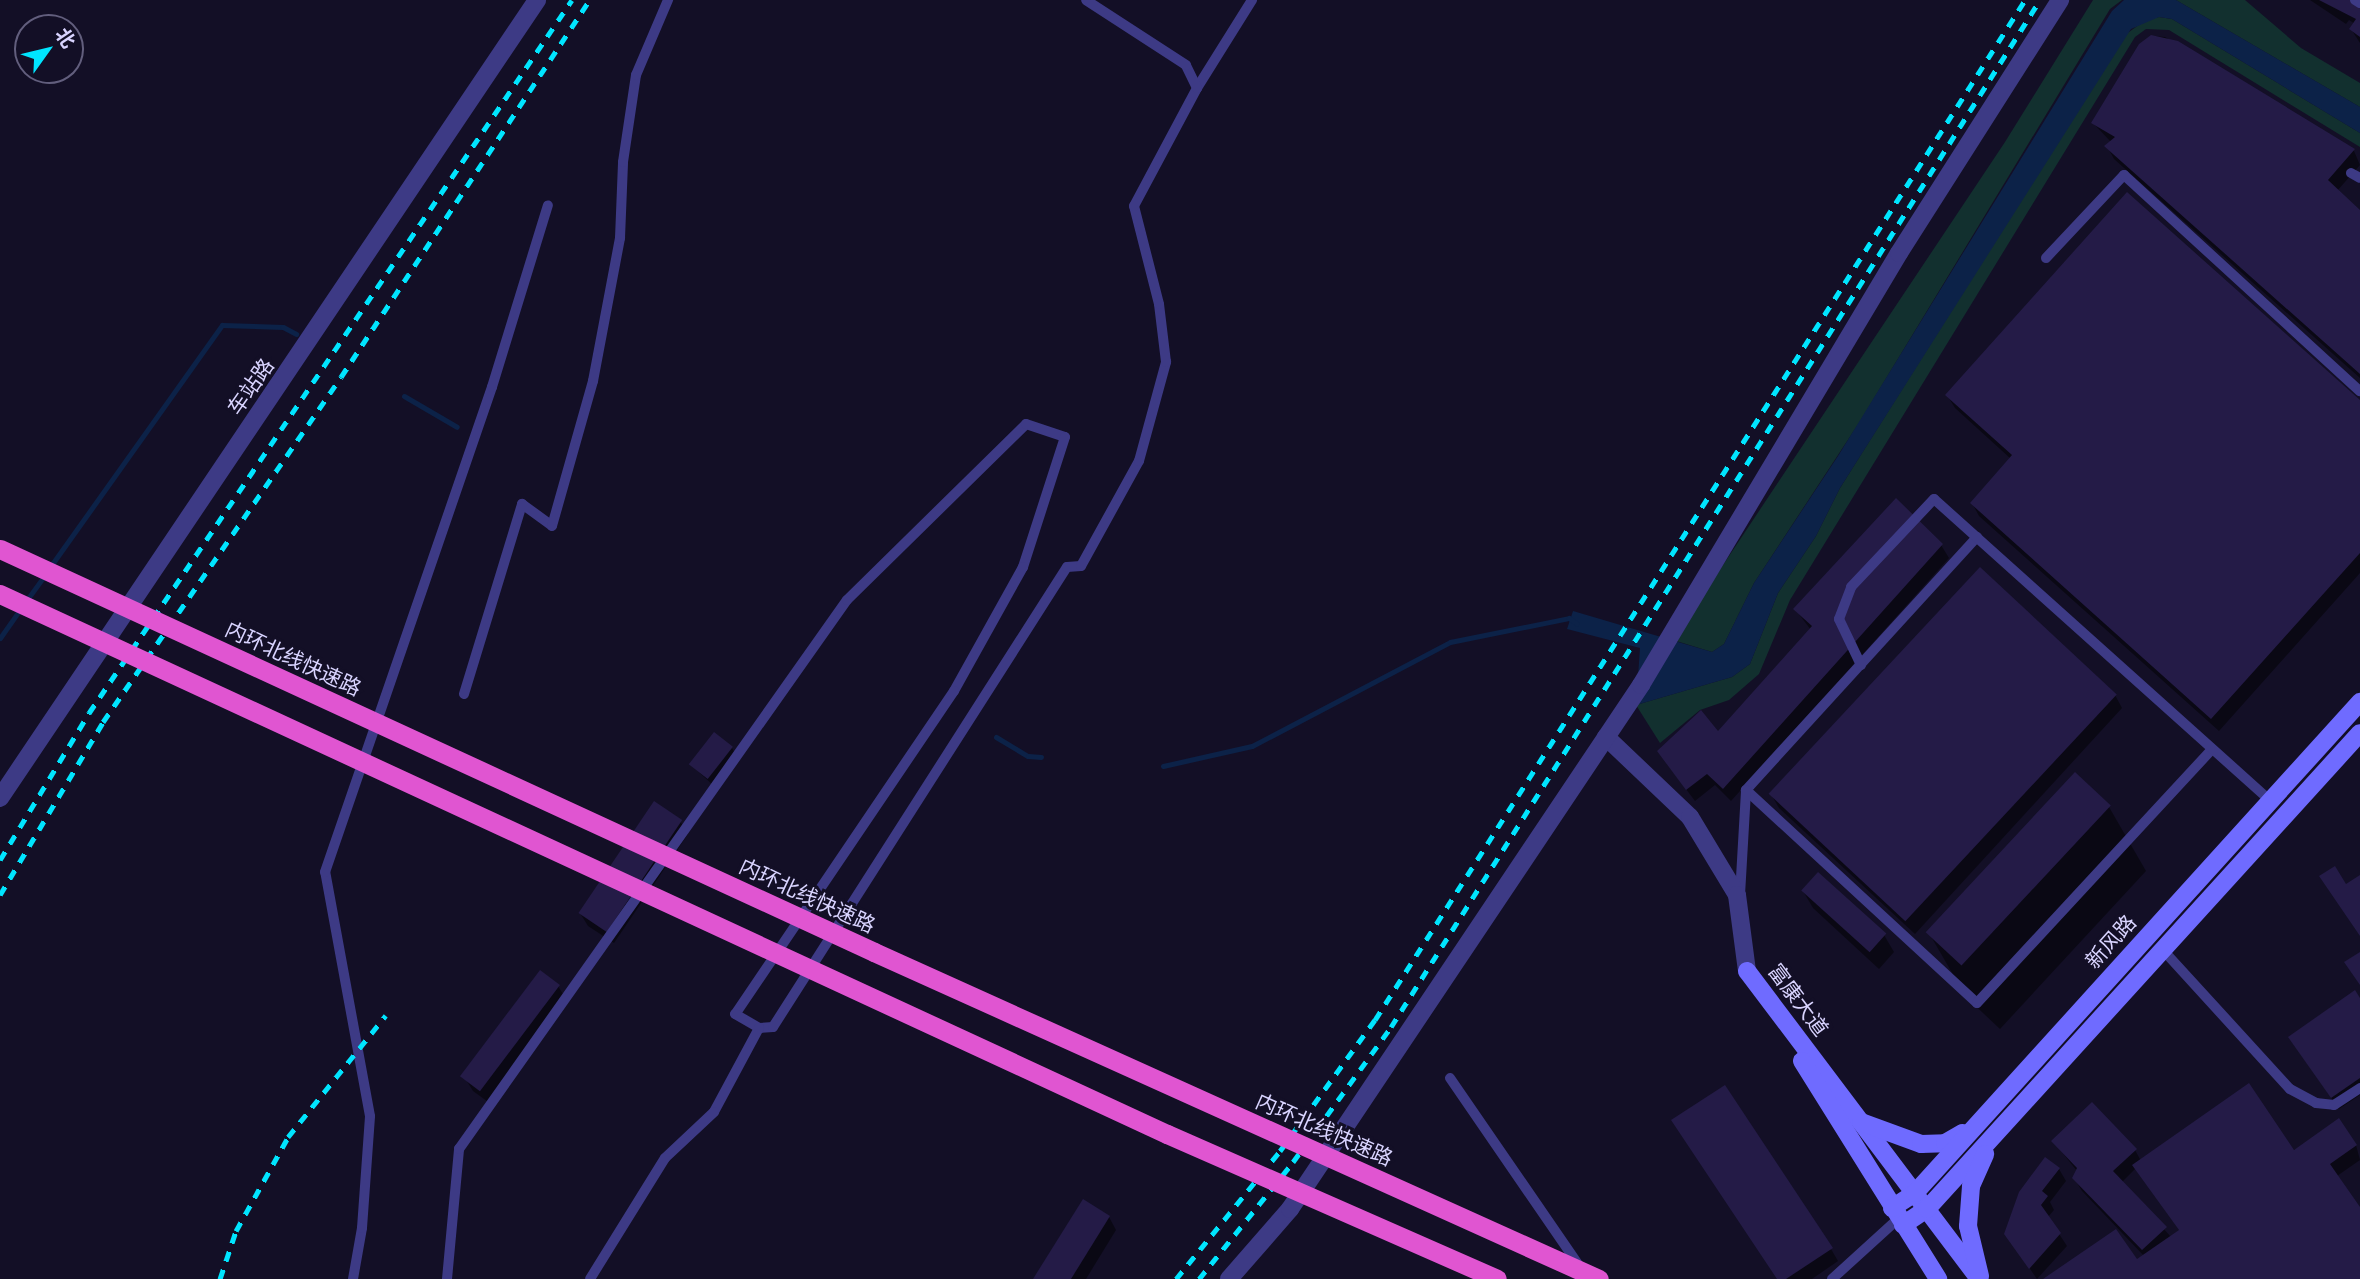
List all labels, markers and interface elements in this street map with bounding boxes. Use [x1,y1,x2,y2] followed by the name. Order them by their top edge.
[14,14,84,84] north arrow
[50,24,79,52] text: 北
[223,354,279,420] street label: 车站路
[221,617,365,701] street label: 内环北线快速路
[735,854,879,938] street label: 内环北线快速路
[2081,910,2141,974] street label: 新风路
[1763,959,1833,1041] street label: 富康大道
[1252,1089,1396,1171] street label: 内环北线快速路

